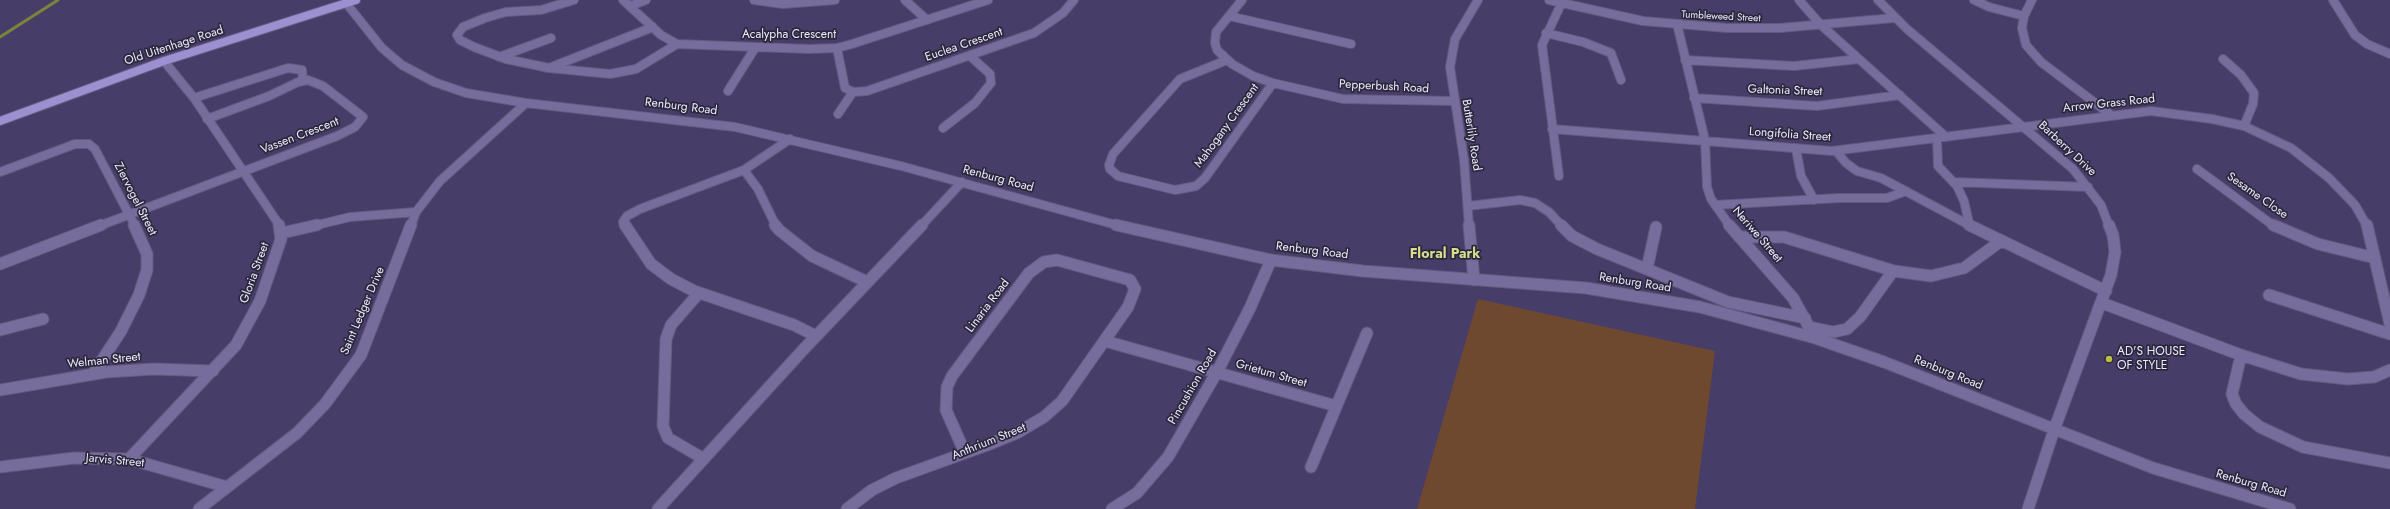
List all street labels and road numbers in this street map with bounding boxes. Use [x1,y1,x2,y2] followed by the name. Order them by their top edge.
[1681,9,1761,25] street label: Tumbleweed Street
[123,23,225,69] street label: Old Uitenhage Road
[923,25,1005,65] street label: Euclea Crescent
[742,28,836,42] street label: Acalypha Crescent
[1339,77,1429,97] street label: Pepperbush Road
[1192,81,1262,171] street label: Mahogany Crescent
[1747,83,1823,99] street label: Galtonia Street
[2062,92,2156,116] street label: Arrow Grass Road
[644,95,718,119] street label: Renburg Road
[1458,98,1484,172] street label: Butterlily Road
[259,114,341,158] street label: Vassen Crescent
[2035,119,2099,179] street label: Barberry Drive
[1749,125,1831,145] street label: Longifolia Street
[110,160,160,238] street label: Ziervogel Street
[961,163,1035,195] street label: Renburg Road
[2224,170,2290,222] street label: Sesame Close
[1729,204,1785,266] street label: Neriwe Street
[1275,239,1349,263] street label: Renburg Road
[237,241,273,305] street label: Gloria Street
[338,265,388,357] street label: Saint Ledger Drive
[1598,270,1672,296] street label: Renburg Road
[963,276,1013,336] street label: Linaria Road
[1166,347,1220,427] street label: Pincushion Road
[67,350,141,372] street label: Welman Street
[1912,353,1984,393] street label: Renburg Road
[1234,357,1308,391] street label: Grietum Street
[950,421,1028,463] street label: Anthrium Street
[85,451,145,471] street label: Jarvis Street
[2214,467,2288,501] street label: Renburg Road

